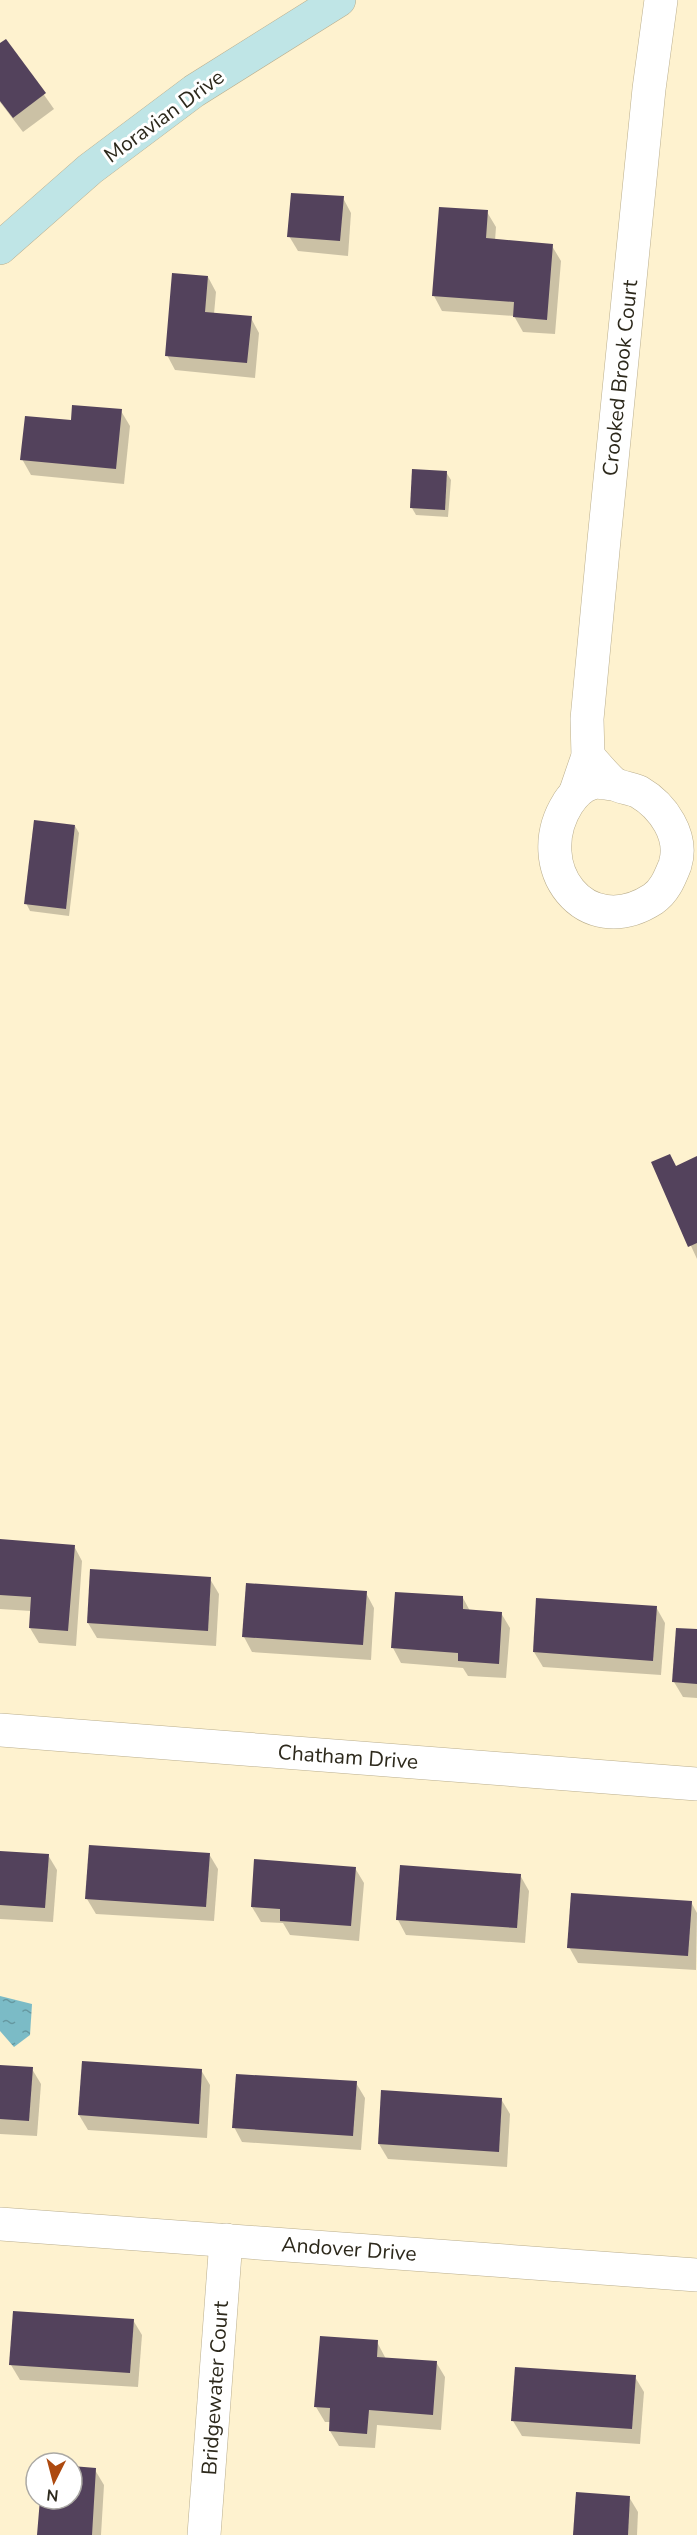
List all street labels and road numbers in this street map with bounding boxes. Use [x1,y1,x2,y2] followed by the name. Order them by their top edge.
[98,63,230,169] street label: Moravian Drive
[596,278,644,477] street label: Crooked Brook Court
[277,1738,419,1776] street label: Chatham Drive
[280,2230,418,2268] street label: Andover Drive
[195,2299,235,2476] street label: Bridgewater Court

